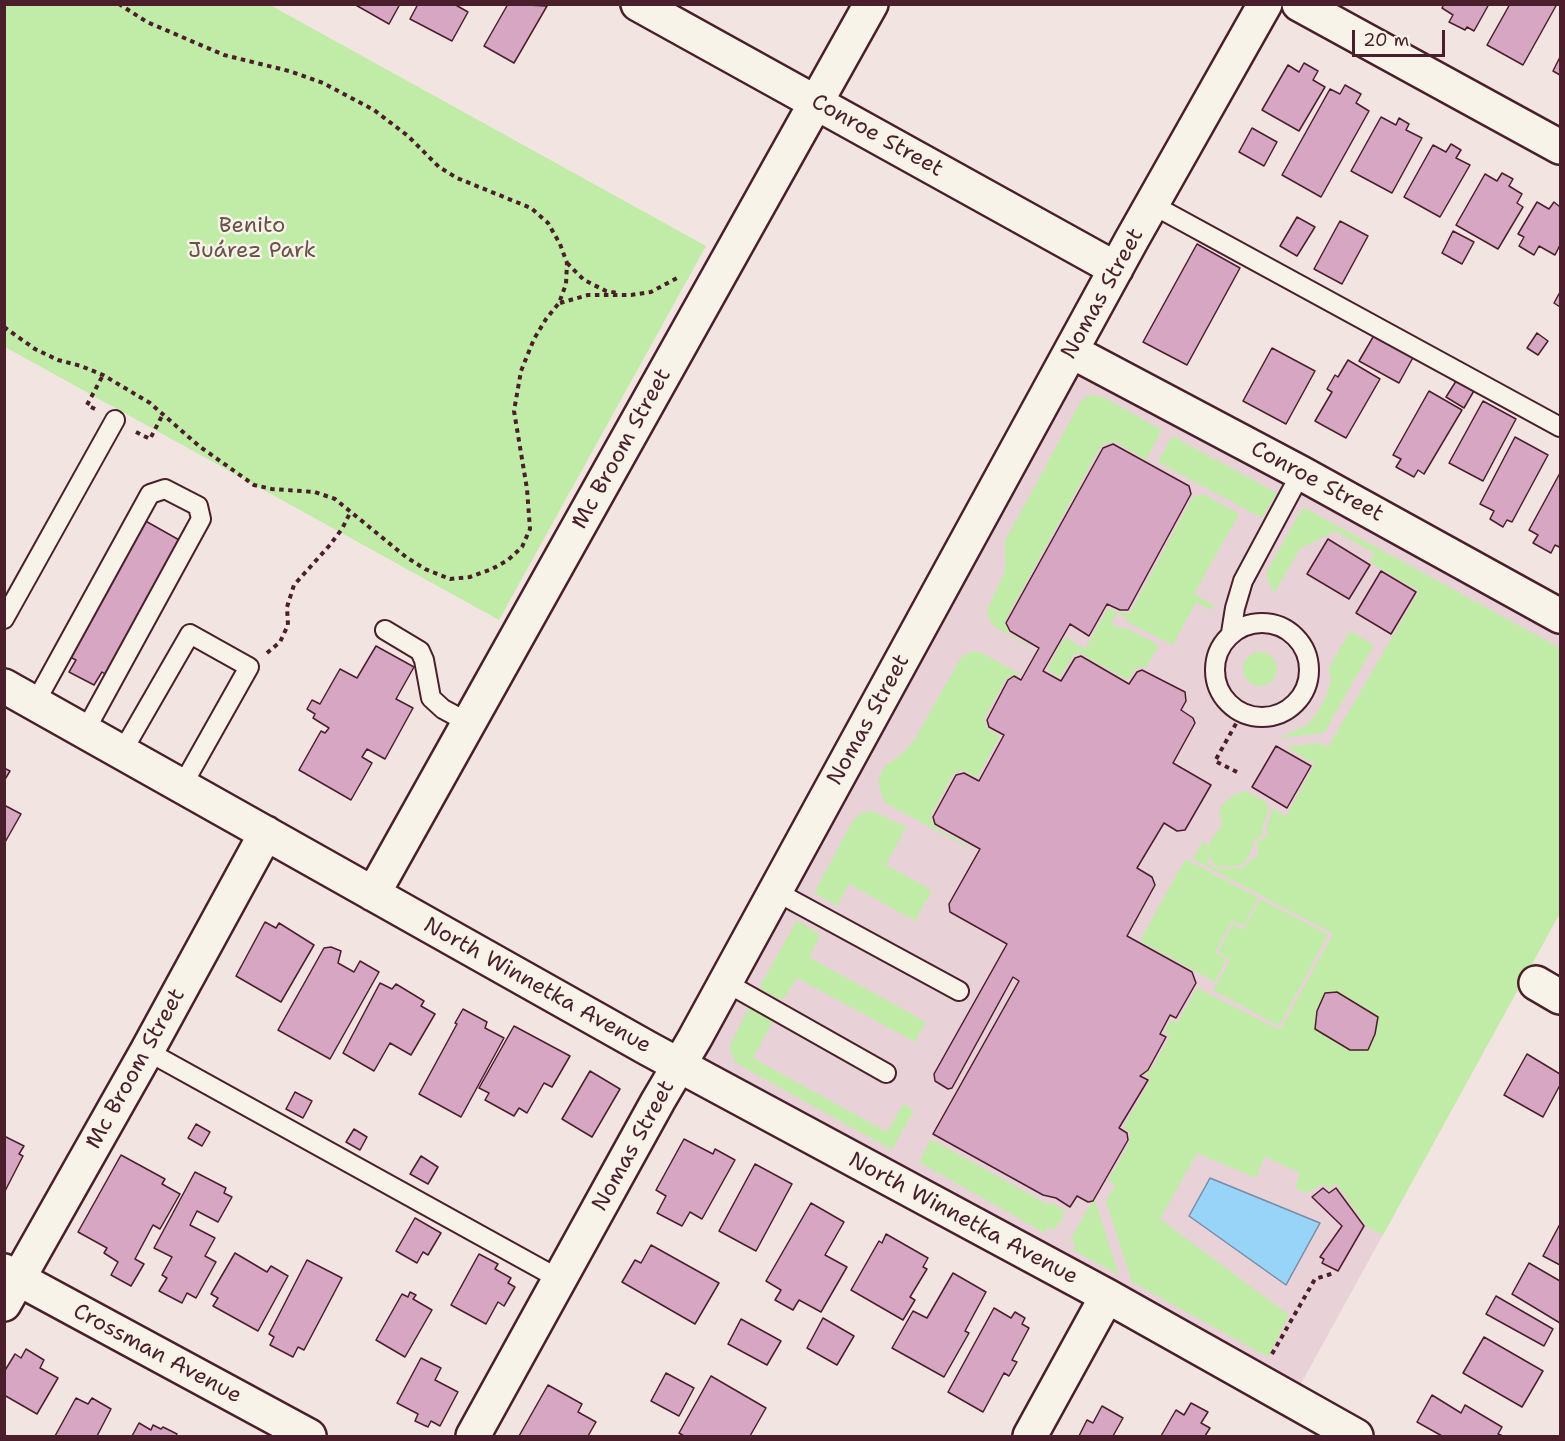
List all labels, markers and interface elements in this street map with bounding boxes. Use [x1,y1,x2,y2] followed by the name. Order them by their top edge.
[1355,18,1448,56] scale bar
[1363,28,1409,52] text: 20 m
[806,89,948,183] street label: Conroe Street
[188,213,316,264] park label: Benito Juárez Park
[1056,224,1150,364] street label: Nomas Street
[567,364,677,534] street label: Mc Broom Street
[1246,436,1388,528] street label: Conroe Street
[822,650,916,790] street label: Nomas Street
[419,912,655,1060] street label: North Winnetka Avenue
[81,984,191,1154] street label: Mc Broom Street
[587,1076,681,1216] street label: Nomas Street
[844,1147,1082,1291] street label: North Winnetka Avenue
[68,1298,246,1410] street label: Crossman Avenue

